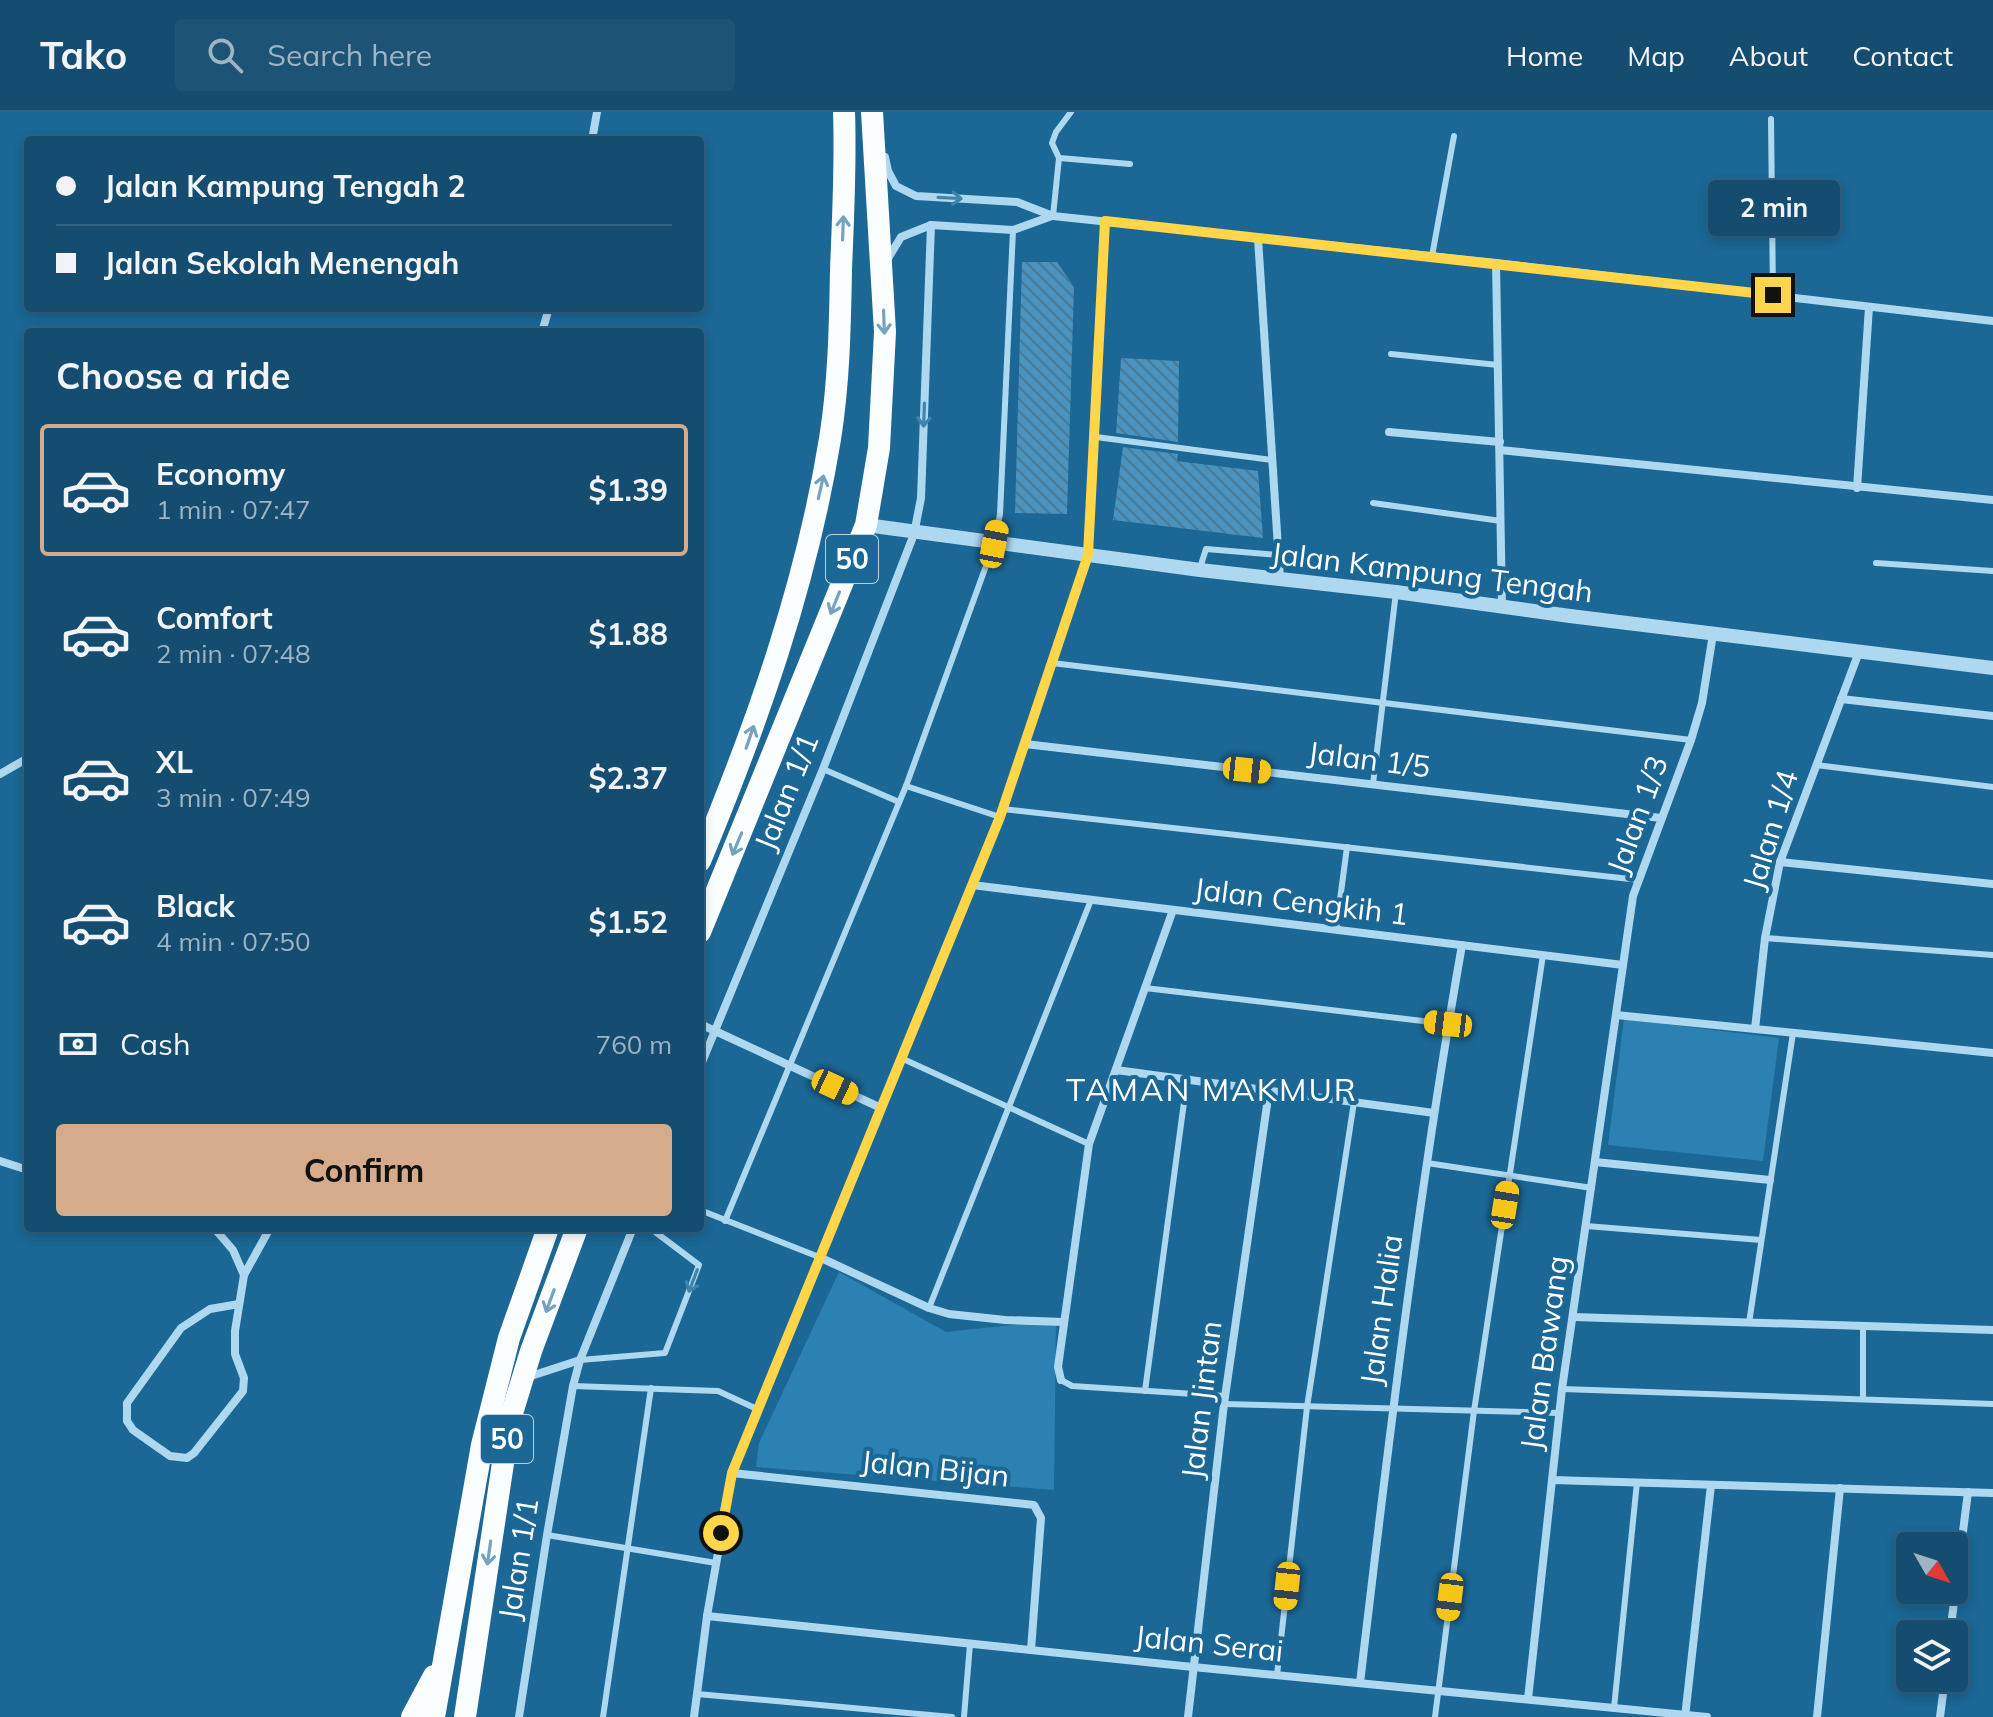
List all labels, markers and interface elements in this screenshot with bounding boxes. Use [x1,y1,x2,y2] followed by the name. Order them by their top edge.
[175,19,735,91] search box
[40,31,127,79] text: Tako
[203,33,247,77] icon: search
[267,36,432,74] text: Search here
[1506,38,1583,73] text: Home
[1627,38,1685,73] text: Map
[1729,38,1808,73] text: About
[1852,38,1953,73] text: Contact
[104,167,466,205] text: Jalan Kampung Tengah 2
[1707,179,1839,235] callout: 2 min
[936,191,963,206] one-way arrow
[1740,191,1808,224] text: 2 min
[835,215,850,242] one-way arrow
[104,244,459,282] text: Jalan Sekolah Menengah
[1755,277,1791,313] route end
[877,308,892,335] one-way arrow
[56,353,290,398] text: Choose a ride
[917,401,932,428] one-way arrow
[60,454,132,526] icon: car
[156,455,285,493] text: Economy
[589,471,668,509] text: $1.39
[814,475,829,500] one-way arrow
[156,493,311,526] text: 1 min · 07:47
[978,518,1010,570] car
[1269,533,1595,611] street label: Jalan Kampung Tengah
[826,535,878,583] road number: 50
[827,590,841,615] one-way arrow
[60,598,132,670] icon: car
[156,599,273,637] text: Comfort
[589,615,668,653] text: $1.88
[156,637,311,670] text: 2 min · 07:48
[744,725,759,750] one-way arrow
[745,727,827,856] street label: Jalan 1/1
[1306,733,1432,785] street label: Jalan 1/5
[60,742,132,814] icon: car
[156,743,193,781] text: XL
[1598,750,1676,879] street label: Jalan 1/3
[1222,756,1272,784] car
[589,759,668,797] text: $2.37
[1734,765,1806,894] street label: Jalan 1/4
[156,781,311,814] text: 3 min · 07:49
[728,831,743,856] one-way arrow
[1192,869,1411,933] street label: Jalan Cengkih 1
[60,886,132,958] icon: car
[156,887,235,925] text: Black
[589,903,668,941] text: $1.52
[156,925,311,958] text: 4 min · 07:50
[1423,1009,1473,1039] car
[56,1022,100,1066] icon: cash
[120,1025,191,1063] text: Cash
[596,1028,672,1061] text: 760 m
[808,1066,862,1108] car
[1066,1069,1358,1109] district label: TAMAN MAKMUR
[56,1124,672,1216] button: Confirm
[1489,1179,1521,1231] car
[1352,1232,1410,1388] street label: Jalan Halia
[1512,1253,1576,1453] street label: Jalan Bawang
[685,1268,699,1292] one-way arrow
[542,1288,556,1313] one-way arrow
[1172,1319,1230,1481] street label: Jalan Jintan
[481,1415,533,1463] road number: 50
[859,1441,1011,1495] street label: Jalan Bijan
[490,1495,546,1623] street label: Jalan 1/1
[703,1515,739,1551] route start
[1896,1532,1968,1604] north arrow
[1896,1532,1968,1692] map controls
[481,1540,496,1565] one-way arrow
[1273,1561,1301,1611] car
[1435,1572,1465,1622] car
[1133,1616,1285,1670] street label: Jalan Serai
[1896,1620,1968,1692] button: layers

